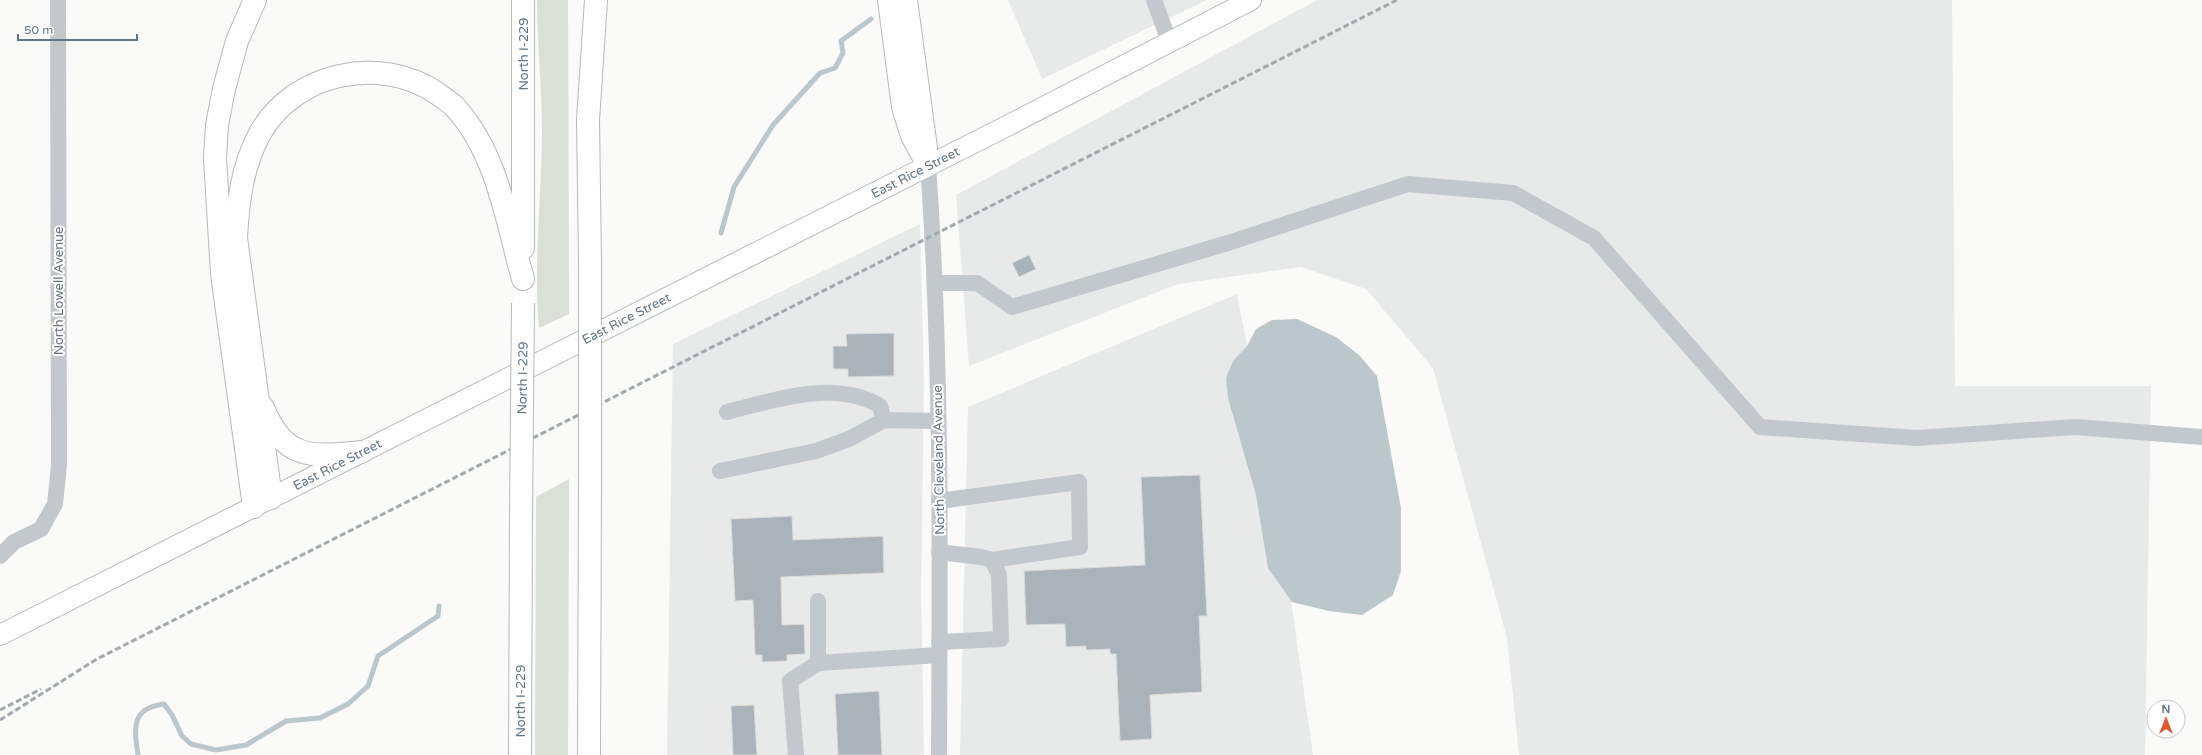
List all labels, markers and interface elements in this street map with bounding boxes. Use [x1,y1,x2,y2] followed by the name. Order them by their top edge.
[18,16,137,42] scale bar
[516,18,532,90] street label: North I-229
[24,23,53,37] text: 50 m
[868,144,962,202] street label: East Rice Street
[51,227,67,355] street label: North Lowell Avenue
[579,290,673,348] street label: East Rice Street
[514,341,532,415] street label: North I-229
[930,385,948,535] street label: North Cleveland Avenue
[290,436,384,494] street label: East Rice Street
[513,665,529,737] street label: North I-229
[2146,699,2186,739] north arrow
[2162,703,2170,716] text: N

